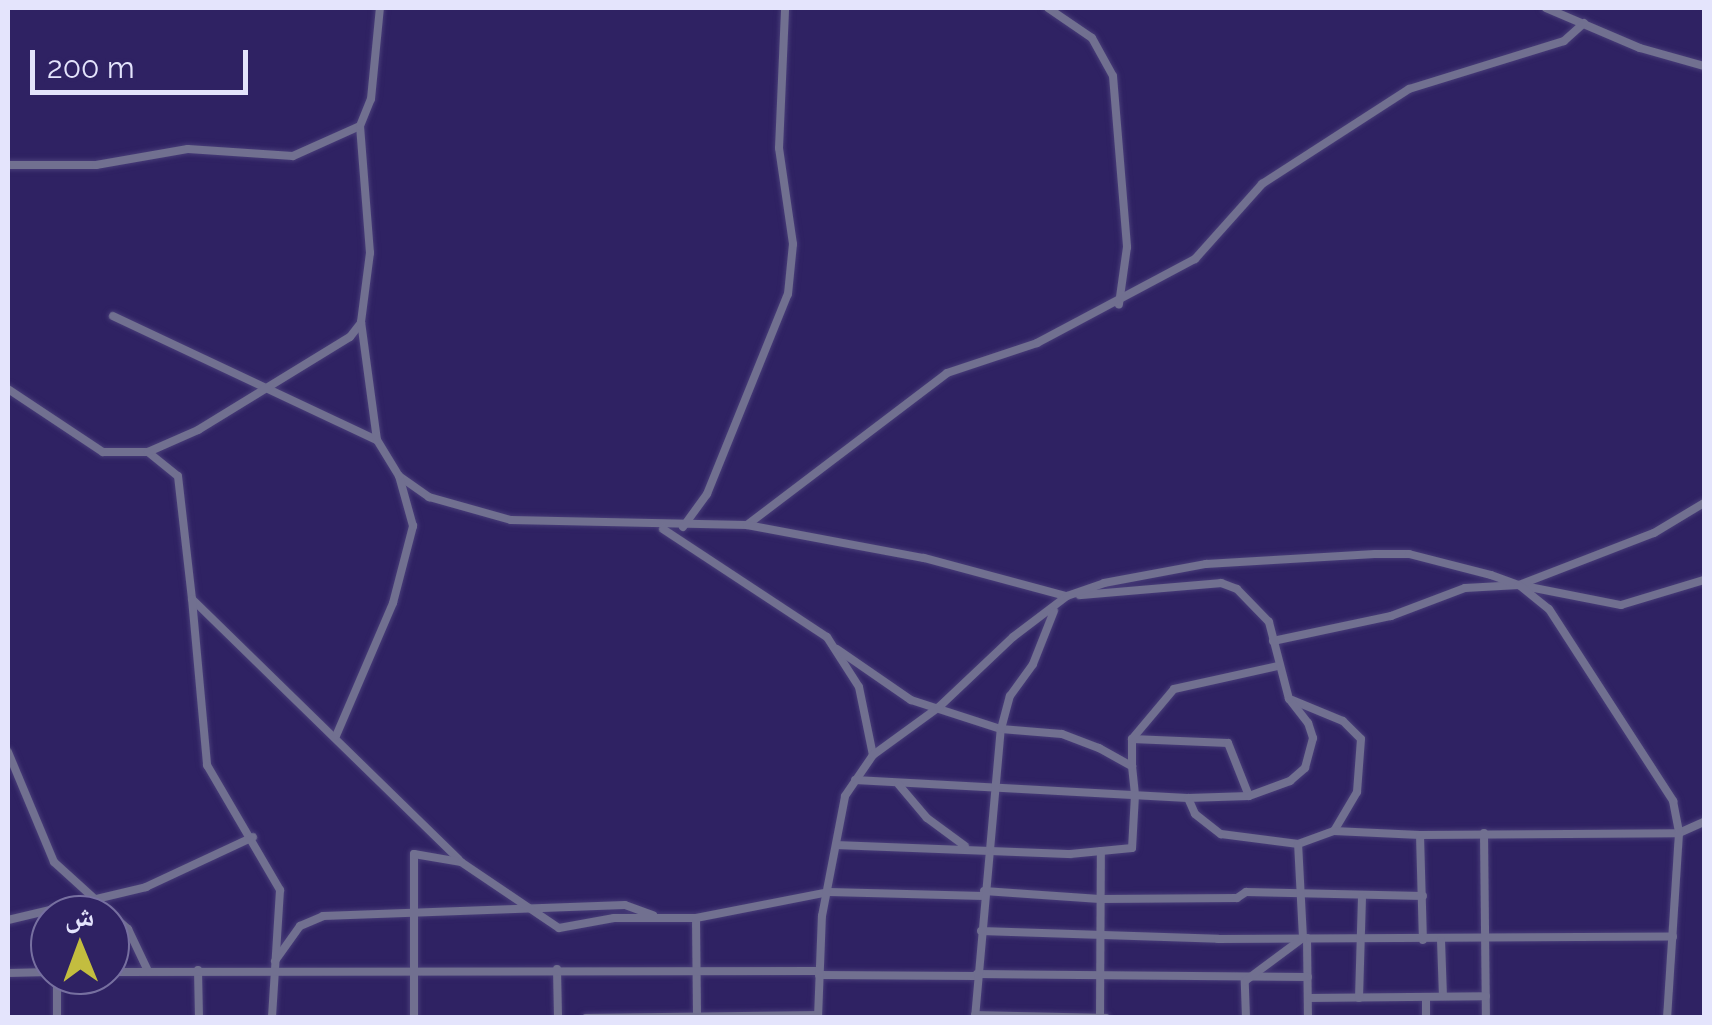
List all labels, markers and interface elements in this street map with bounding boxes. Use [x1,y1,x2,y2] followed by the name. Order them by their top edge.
[35,30,252,92] scale bar
[47,50,135,85] text: 200 m
[30,895,130,995] north arrow
[64,900,95,933] text: ش

